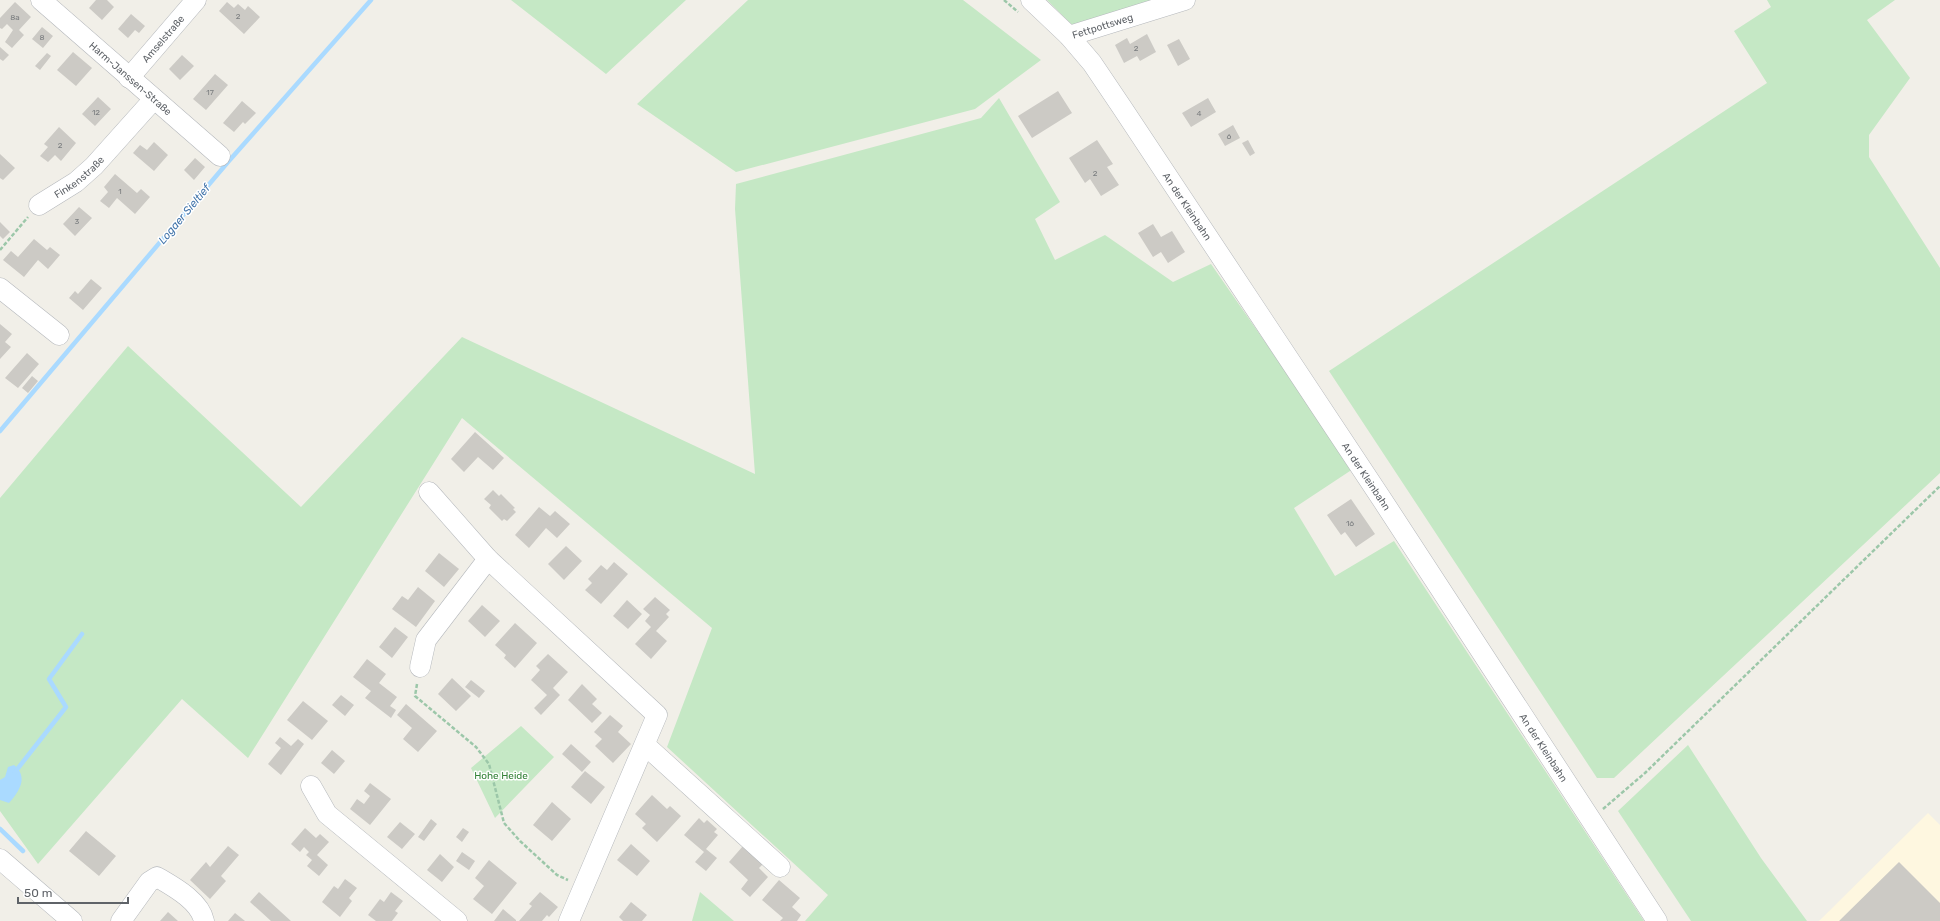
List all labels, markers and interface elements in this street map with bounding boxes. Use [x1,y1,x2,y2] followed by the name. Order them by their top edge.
[1071,11,1135,42] street label: Fettpottsweg
[236,12,241,21] house number: 2
[10,13,20,22] house number: 8a
[140,13,188,65] street label: Amselstraße
[39,33,45,42] house number: 8
[86,40,174,118] street label: Harm-Janssen-Straße
[1134,44,1139,53] house number: 2
[206,88,214,97] house number: 17
[92,108,100,117] house number: 12
[1197,109,1202,118] house number: 4
[1227,132,1232,141] house number: 6
[58,141,63,150] house number: 2
[52,154,107,201] street label: Finkenstraße
[1093,169,1098,178] house number: 2
[1160,171,1214,243] street label: An der Kleinbahn
[156,181,214,247] water label: Logaer Sieltief
[118,187,122,196] house number: 1
[75,217,80,226] house number: 3
[1339,441,1393,513] street label: An der Kleinbahn
[1346,519,1354,528] house number: 16
[1516,712,1570,784] street label: An der Kleinbahn
[474,770,528,782] park label: Hohe Heide
[18,879,128,905] scale bar
[24,886,52,900] text: 50 m

